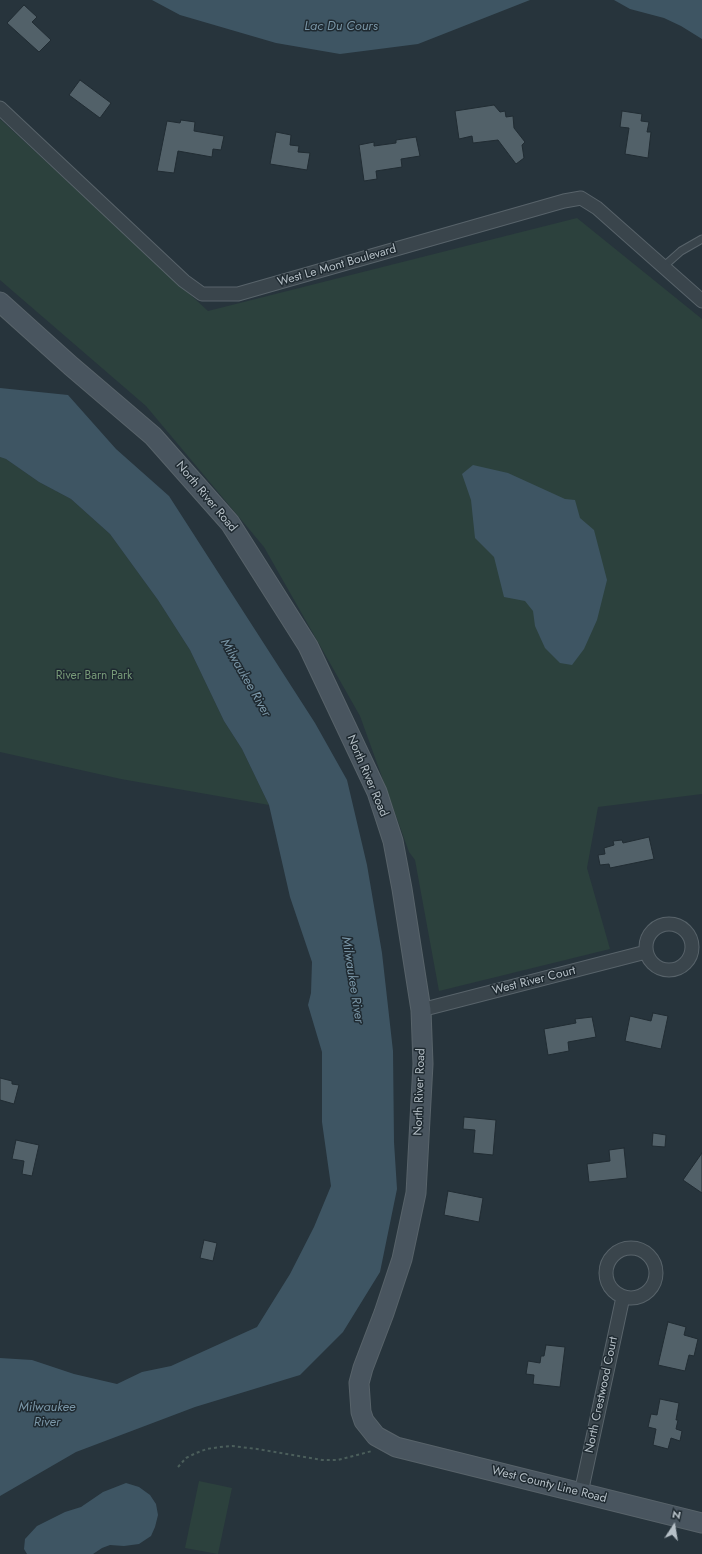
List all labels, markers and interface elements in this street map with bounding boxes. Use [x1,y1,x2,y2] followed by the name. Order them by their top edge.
[304,19,378,35] water label: Lac Du Cours
[276,242,398,290] street label: West Le Mont Boulevard
[172,459,240,535] street label: North River Road
[216,636,274,720] water label: Milwaukee River
[56,669,132,683] park label: River Barn Park
[343,733,391,819] street label: North River Road
[337,936,367,1024] water label: Milwaukee River
[491,964,577,998] street label: West River Court
[411,1048,429,1136] street label: North River Road
[583,1336,621,1454] street label: North Crestwood Court
[18,1400,76,1431] water label: Milwaukee River
[490,1464,608,1506] street label: West County Line Road
[654,1506,694,1546] north arrow
[671,1506,682,1523] text: N

